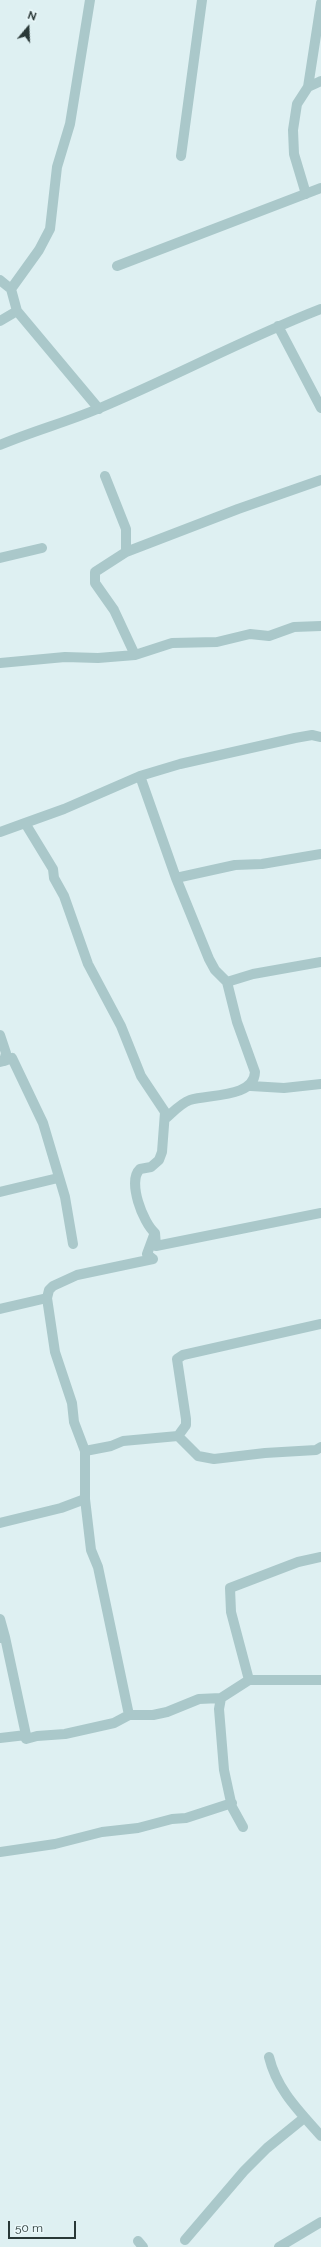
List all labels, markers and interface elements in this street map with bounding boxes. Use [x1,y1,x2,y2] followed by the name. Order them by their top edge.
[8,8,48,48] north arrow
[26,9,38,24] text: N
[10,2213,78,2239] scale bar
[15,2221,43,2235] text: 50 m

